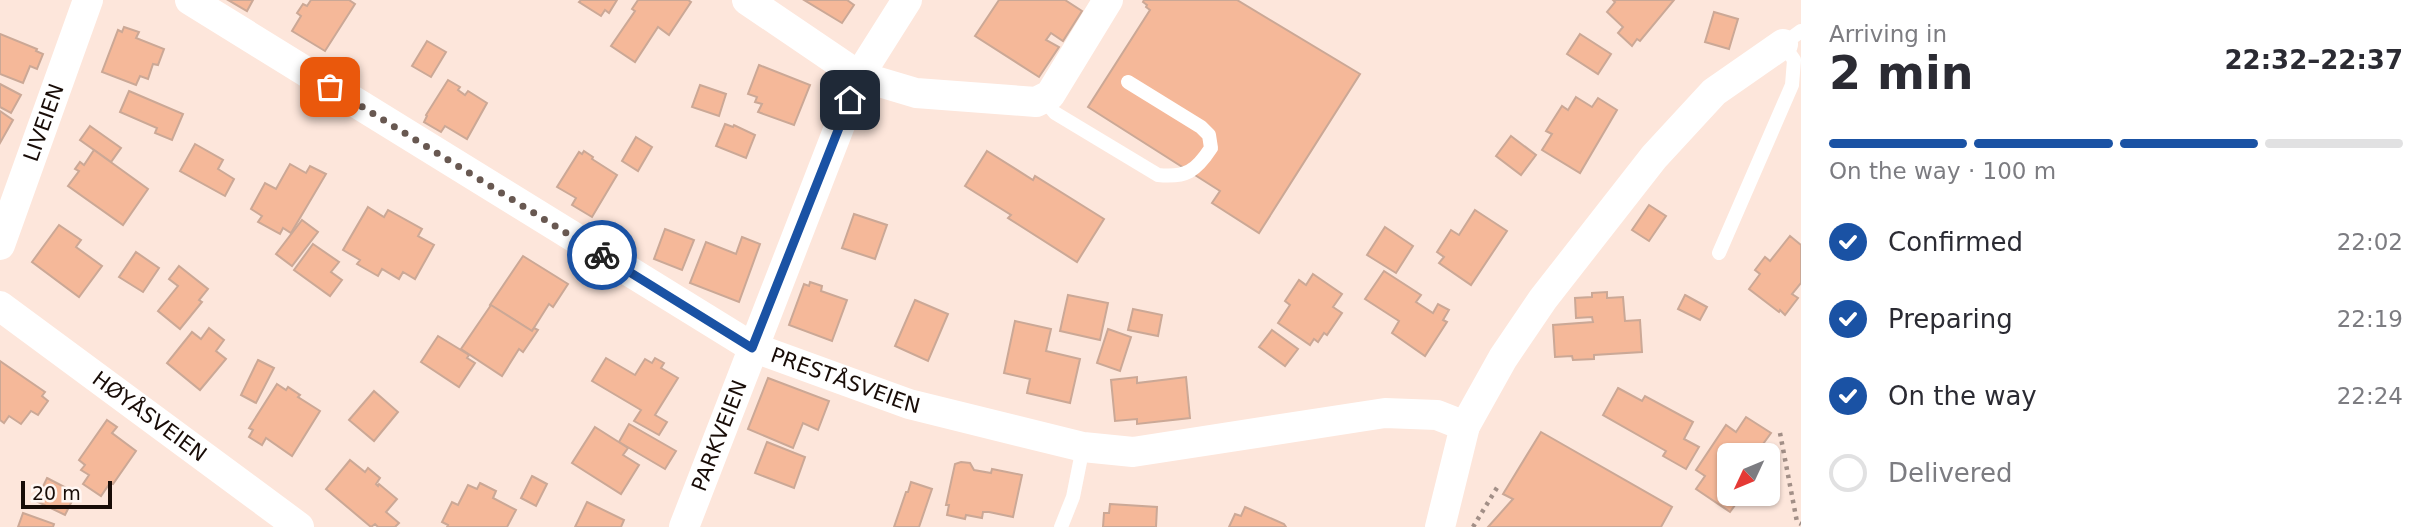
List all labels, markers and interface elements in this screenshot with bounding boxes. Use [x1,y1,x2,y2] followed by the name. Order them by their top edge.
[1829,21,1947,47] text: Arriving in
[2224,45,2403,75] text: 22:32–22:37
[1829,46,1973,100] text: 2 min
[300,57,360,117] pin
[311,68,349,106] icon: bag
[820,70,880,130] pin
[19,81,69,165] street label: LIVEIEN
[831,81,869,119] icon: home
[1829,158,2056,184] text: On the way · 100 m
[567,220,637,290] courier
[1829,223,1867,261] icon: check
[1888,227,2023,257] text: Confirmed
[2337,229,2403,255] text: 22:02
[583,236,621,274] icon: bike
[1829,300,1867,338] icon: check
[1888,304,2013,334] text: Preparing
[2337,306,2403,332] text: 22:19
[768,343,923,418] street label: PRESTÅSVEIEN
[88,367,211,467] street label: HØYÅSVEIEN
[687,377,752,494] street label: PARKVEIEN
[1829,377,1867,415] icon: check
[1888,381,2037,411] text: On the way
[2337,383,2403,409] text: 22:24
[1717,443,1780,506] north arrow
[1717,443,1780,506] map controls
[1888,458,2012,488] text: Delivered
[21,478,112,510] scale bar
[32,482,81,504] text: 20 m

